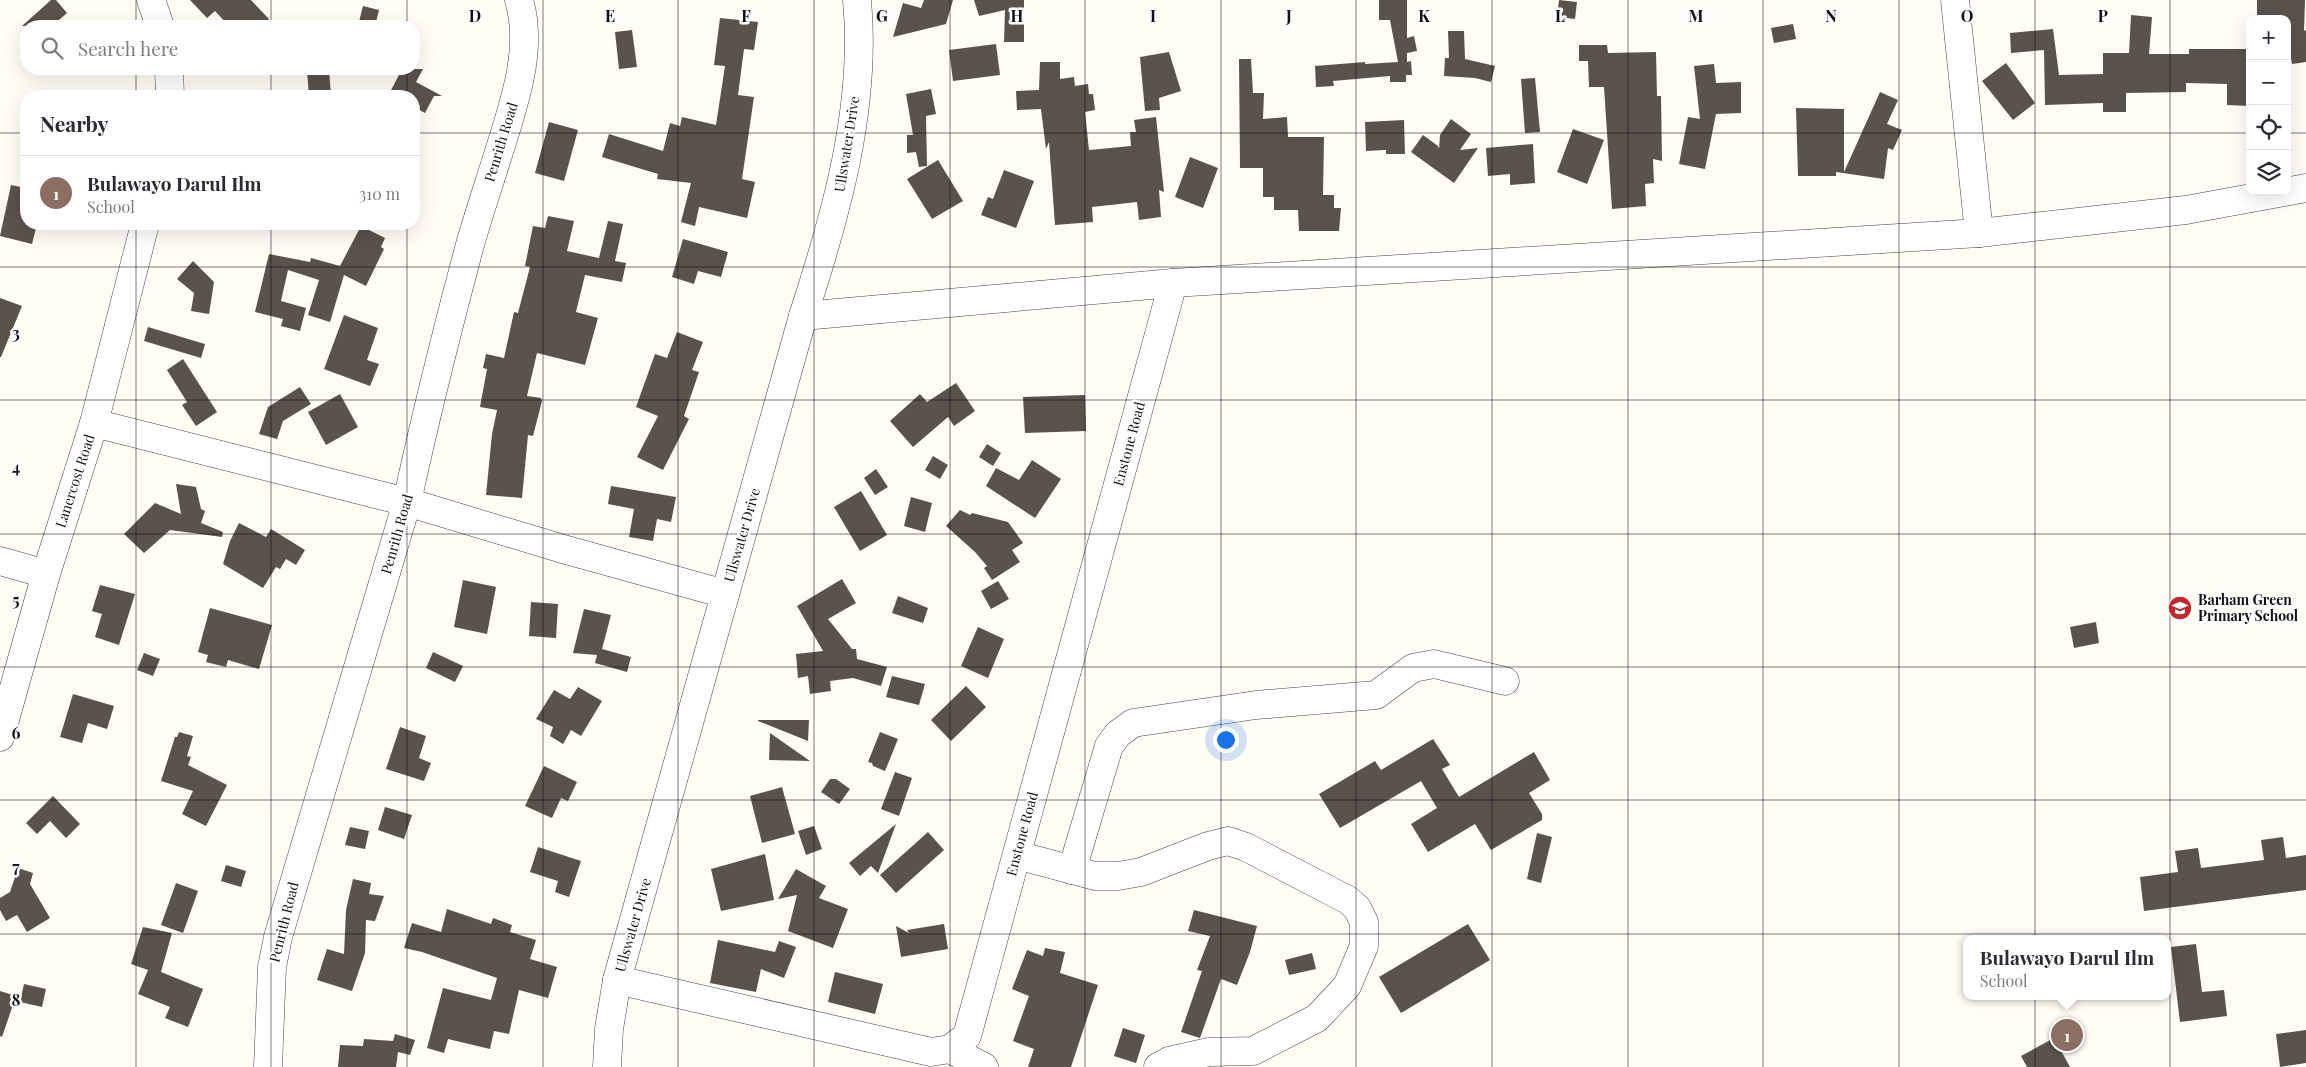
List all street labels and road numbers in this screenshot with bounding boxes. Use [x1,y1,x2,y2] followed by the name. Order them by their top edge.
[830,95,863,193] street label: Ullswater Drive
[479,100,522,184] street label: Penrith Road
[1108,400,1149,488] street label: Enstone Road
[50,432,99,530] street label: Lanercost Road
[719,486,764,584] street label: Ullswater Drive
[376,492,417,576] street label: Penrith Road
[1001,790,1042,878] street label: Enstone Road
[610,876,655,974] street label: Ullswater Drive
[264,880,303,964] street label: Penrith Road

